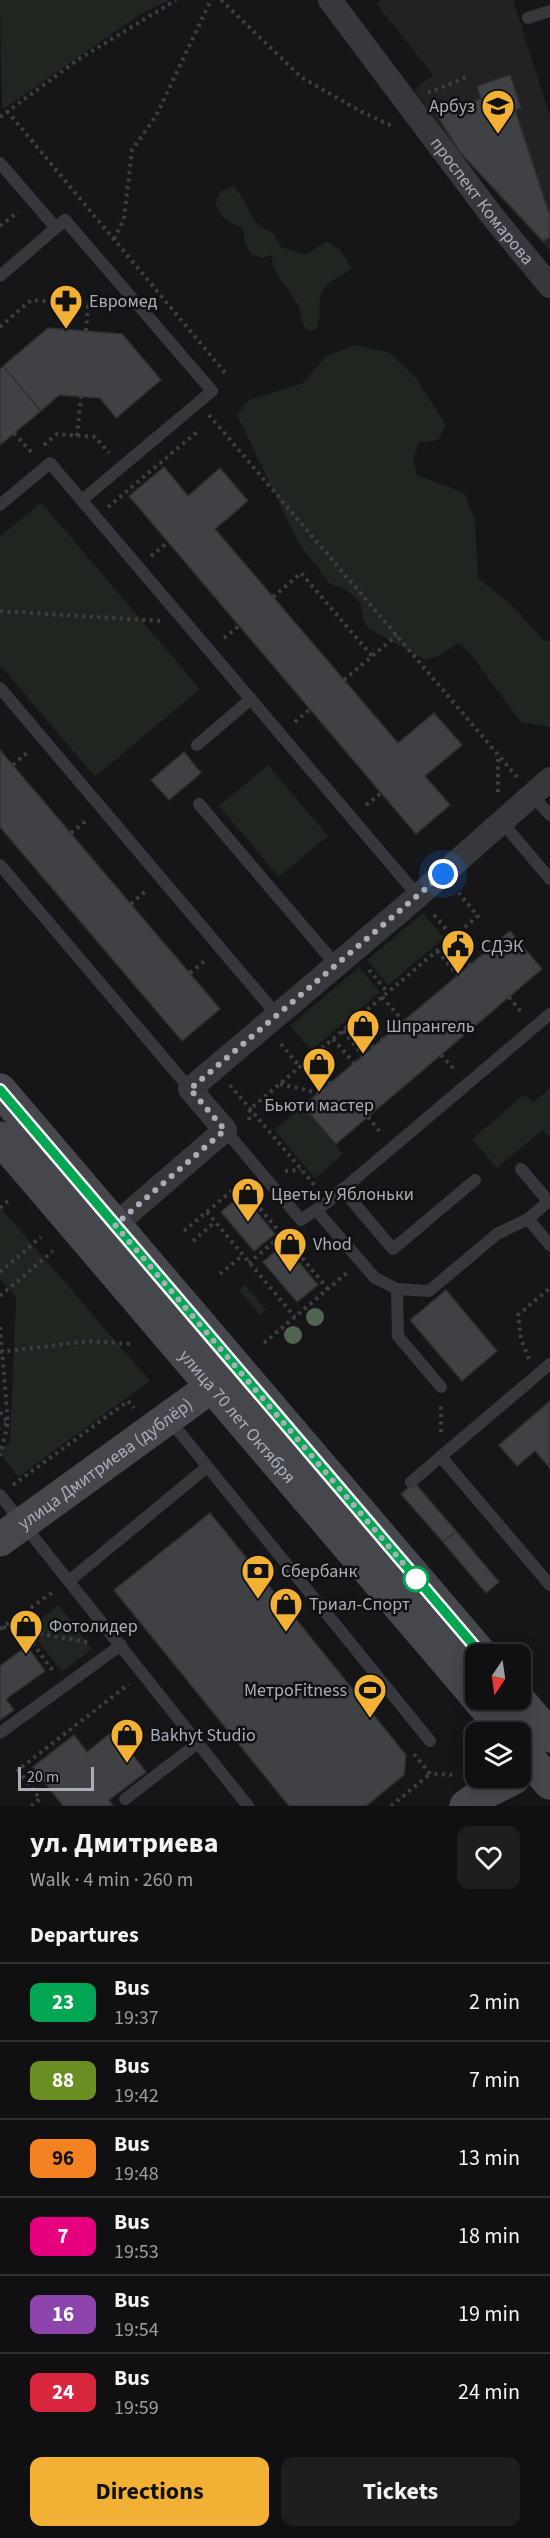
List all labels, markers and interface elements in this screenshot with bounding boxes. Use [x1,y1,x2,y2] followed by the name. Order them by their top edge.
[480,88,516,135] school or university icon: Арбуз
[429,94,475,119] place label: Арбуз
[424,132,540,270] street label: проспект Комарова
[48,283,84,330] pharmacy icon: Евромед
[89,289,158,314] place label: Евромед
[428,859,458,889] your location
[440,928,476,975] public building icon: СДЭК
[481,934,524,959] place label: СДЭК
[345,1008,381,1055] shop icon: Шпрангель
[386,1014,475,1039] place label: Шпрангель
[301,1046,337,1093] shop icon: Бьюти мастер
[264,1093,374,1118] place label: Бьюти мастер
[230,1176,266,1223] shop icon: Цветы у Яблоньки
[271,1182,414,1207] place label: Цветы у Яблоньки
[272,1226,308,1273] shop icon: Vhod
[313,1232,352,1257] place label: Vhod
[173,1344,302,1489] street label: улица 70 лет Октября
[13,1392,198,1536] street label: улица Дмитриева (дублёр)
[240,1553,276,1600] bank icon: Сбербанк
[281,1559,357,1584] place label: Сбербанк
[403,1566,429,1592] unlabelled marker
[268,1586,304,1633] shop icon: Триал-Спорт
[309,1592,410,1617] place label: Триал-Спорт
[8,1608,44,1655] shop icon: Фотолидер
[49,1614,138,1639] place label: Фотолидер
[465,1644,531,1710] north arrow
[465,1644,531,1788] map controls
[352,1672,388,1719] sports icon: МетроFitness
[244,1678,347,1703] place label: МетроFitness
[109,1717,145,1764] shop icon: Bakhyt Studio
[465,1722,531,1788] button: layers
[150,1723,256,1748] place label: Bakhyt Studio
[18,1764,94,1792] scale bar
[27,1766,59,1788] text: 20 m
[30,1823,218,1863] text: ул. Дмитриева
[457,1826,520,1889] button: heart
[30,1866,193,1894] text: Walk · 4 min · 260 m
[30,1919,139,1951] text: Departures
[114,1972,150,2004] text: Bus
[469,1986,520,2018] text: 2 min
[52,1987,74,2017] text: 23
[114,2004,159,2032] text: 19:37
[114,2050,150,2082] text: Bus
[469,2064,520,2096] text: 7 min
[52,2065,74,2095] text: 88
[114,2082,159,2110] text: 19:42
[114,2128,150,2160] text: Bus
[458,2142,520,2174] text: 13 min
[52,2143,74,2173] text: 96
[114,2160,159,2188] text: 19:48
[114,2206,150,2238] text: Bus
[458,2220,520,2252] text: 18 min
[57,2221,69,2251] text: 7
[114,2238,159,2266] text: 19:53
[114,2284,150,2316] text: Bus
[458,2298,520,2330] text: 19 min
[52,2299,74,2329] text: 16
[114,2316,159,2344] text: 19:54
[114,2362,150,2394] text: Bus
[458,2376,520,2408] text: 24 min
[52,2377,74,2407] text: 24
[114,2394,159,2422] text: 19:59
[30,2457,269,2526] button: Directions
[281,2457,520,2526] button: Tickets

